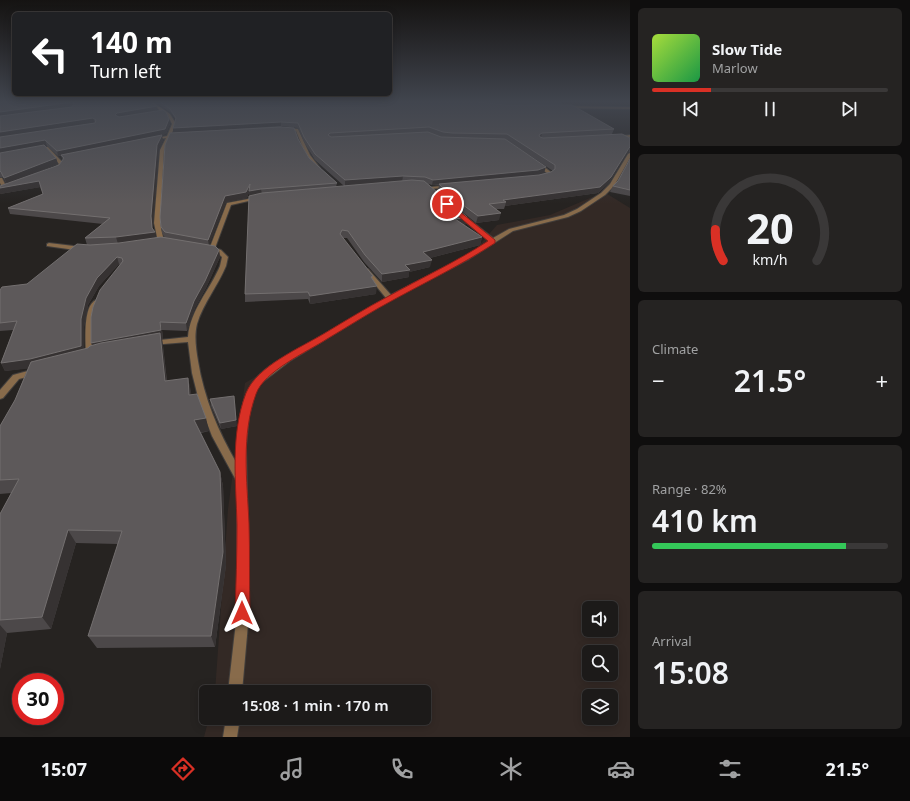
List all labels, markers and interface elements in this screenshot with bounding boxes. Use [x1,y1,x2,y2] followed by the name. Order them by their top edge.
[90,23,173,61] text: 140 m
[24,28,76,80] icon: left
[712,39,782,59] text: Slow Tide
[90,59,161,83] text: Turn left
[712,59,758,77] text: Marlow
[680,98,702,120] icon: previous
[759,98,781,120] icon: pause
[838,98,860,120] icon: next
[430,187,464,221] pin
[436,193,458,215] icon: arrive
[746,199,794,255] text: 20
[752,249,788,268] text: km/h
[652,340,698,358] text: Climate
[734,360,806,401] text: 21.5°
[652,365,665,395] text: −
[875,365,888,395] text: +
[652,480,727,498] text: Range · 82%
[652,500,758,541] text: 410 km
[221,592,263,634] position arrow
[582,601,618,725] map controls
[582,601,618,637] button: sound
[652,632,692,650] text: Arrival
[582,645,618,681] button: search
[652,652,729,693] text: 15:08
[12,673,64,725] speed limit sign: 30
[582,689,618,725] button: layers
[241,695,389,715] text: 15:08 · 1 min · 170 m
[169,755,197,783] icon: directions
[278,755,306,783] icon: music
[388,755,416,783] icon: phone
[497,755,525,783] icon: climate
[607,755,635,783] icon: car
[716,755,744,783] icon: filters
[41,757,87,781] text: 15:07
[826,757,869,781] text: 21.5°

